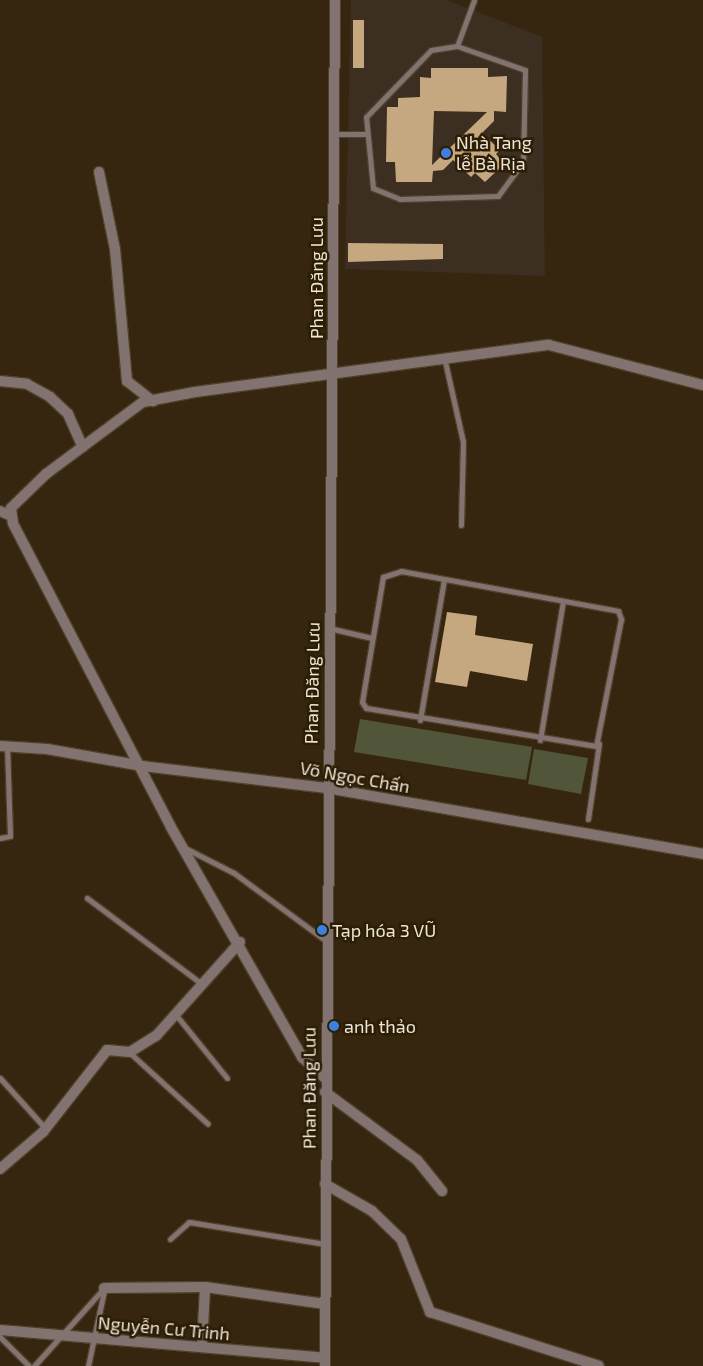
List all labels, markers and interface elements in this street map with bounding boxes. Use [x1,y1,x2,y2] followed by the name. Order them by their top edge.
[456,132,532,174] place label: Nhà Tang lễ Bà Rịa
[440,147,452,159] marker: Nhà Tang lễ Bà Rịa
[305,217,327,339] street label: Phan Đăng Lưu
[300,622,324,744] street label: Phan Đăng Lưu
[298,757,412,797] street label: Võ Ngọc Chấn
[332,919,437,941] place label: Tạp hóa 3 VŨ
[316,924,328,936] marker: Tạp hóa 3 VŨ
[344,1015,416,1037] place label: anh thảo
[328,1020,340,1032] marker: anh thảo
[298,1027,320,1149] street label: Phan Đăng Lưu
[97,1311,231,1345] street label: Nguyễn Cư Trinh

